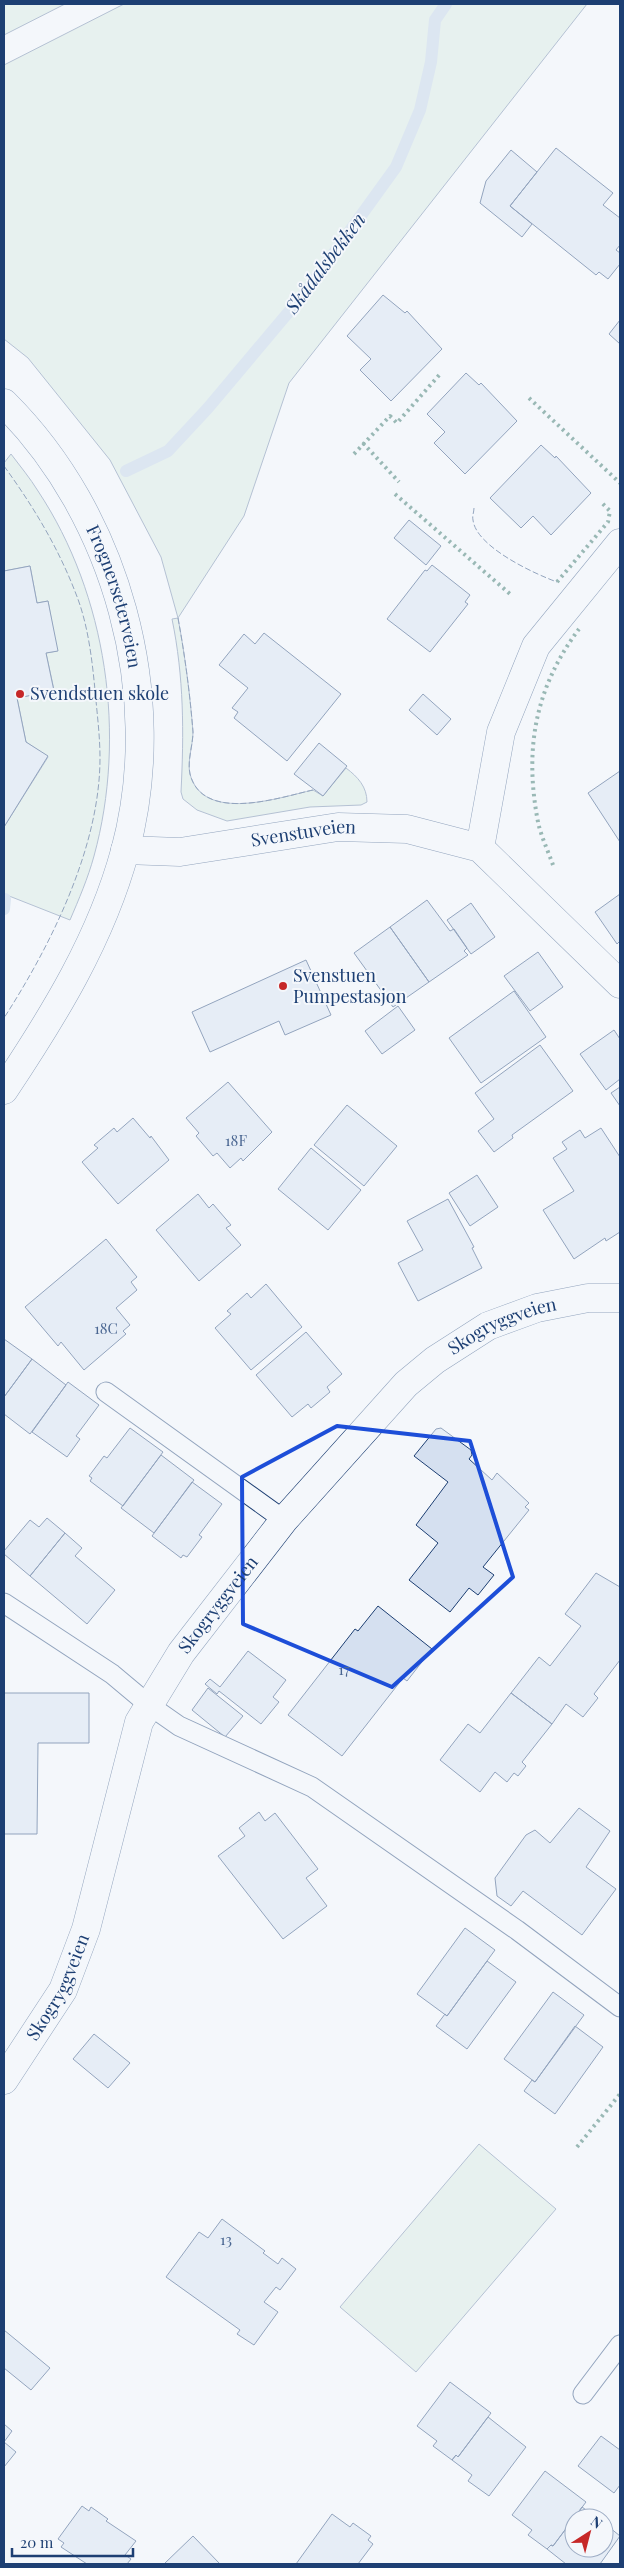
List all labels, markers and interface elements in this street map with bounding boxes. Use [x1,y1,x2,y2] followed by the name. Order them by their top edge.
[277,207,371,319] water label: Skådalsbekken
[81,521,147,670] street label: Frognerseterveien
[30,681,169,705] place label: Svendstuen skole
[14,688,26,700] marker: Svendstuen skole
[249,814,357,852] street label: Svenstuveien
[293,963,407,1008] place label: Svenstuen Pumpestasjon
[277,980,289,992] marker: Svenstuen Pumpestasjon
[225,1130,247,1150] house number: 18F
[443,1291,559,1360] street label: Skogryggveien
[94,1318,118,1338] house number: 18C
[172,1550,263,1658] street label: Skogryggveien
[338,1659,350,1679] house number: 17
[20,1930,94,2045] street label: Skogryggveien
[220,2229,232,2249] house number: 13
[564,2508,614,2558] north arrow
[587,2511,607,2533] text: N
[12,2526,134,2558] scale bar
[20,2532,54,2552] text: 20 m

